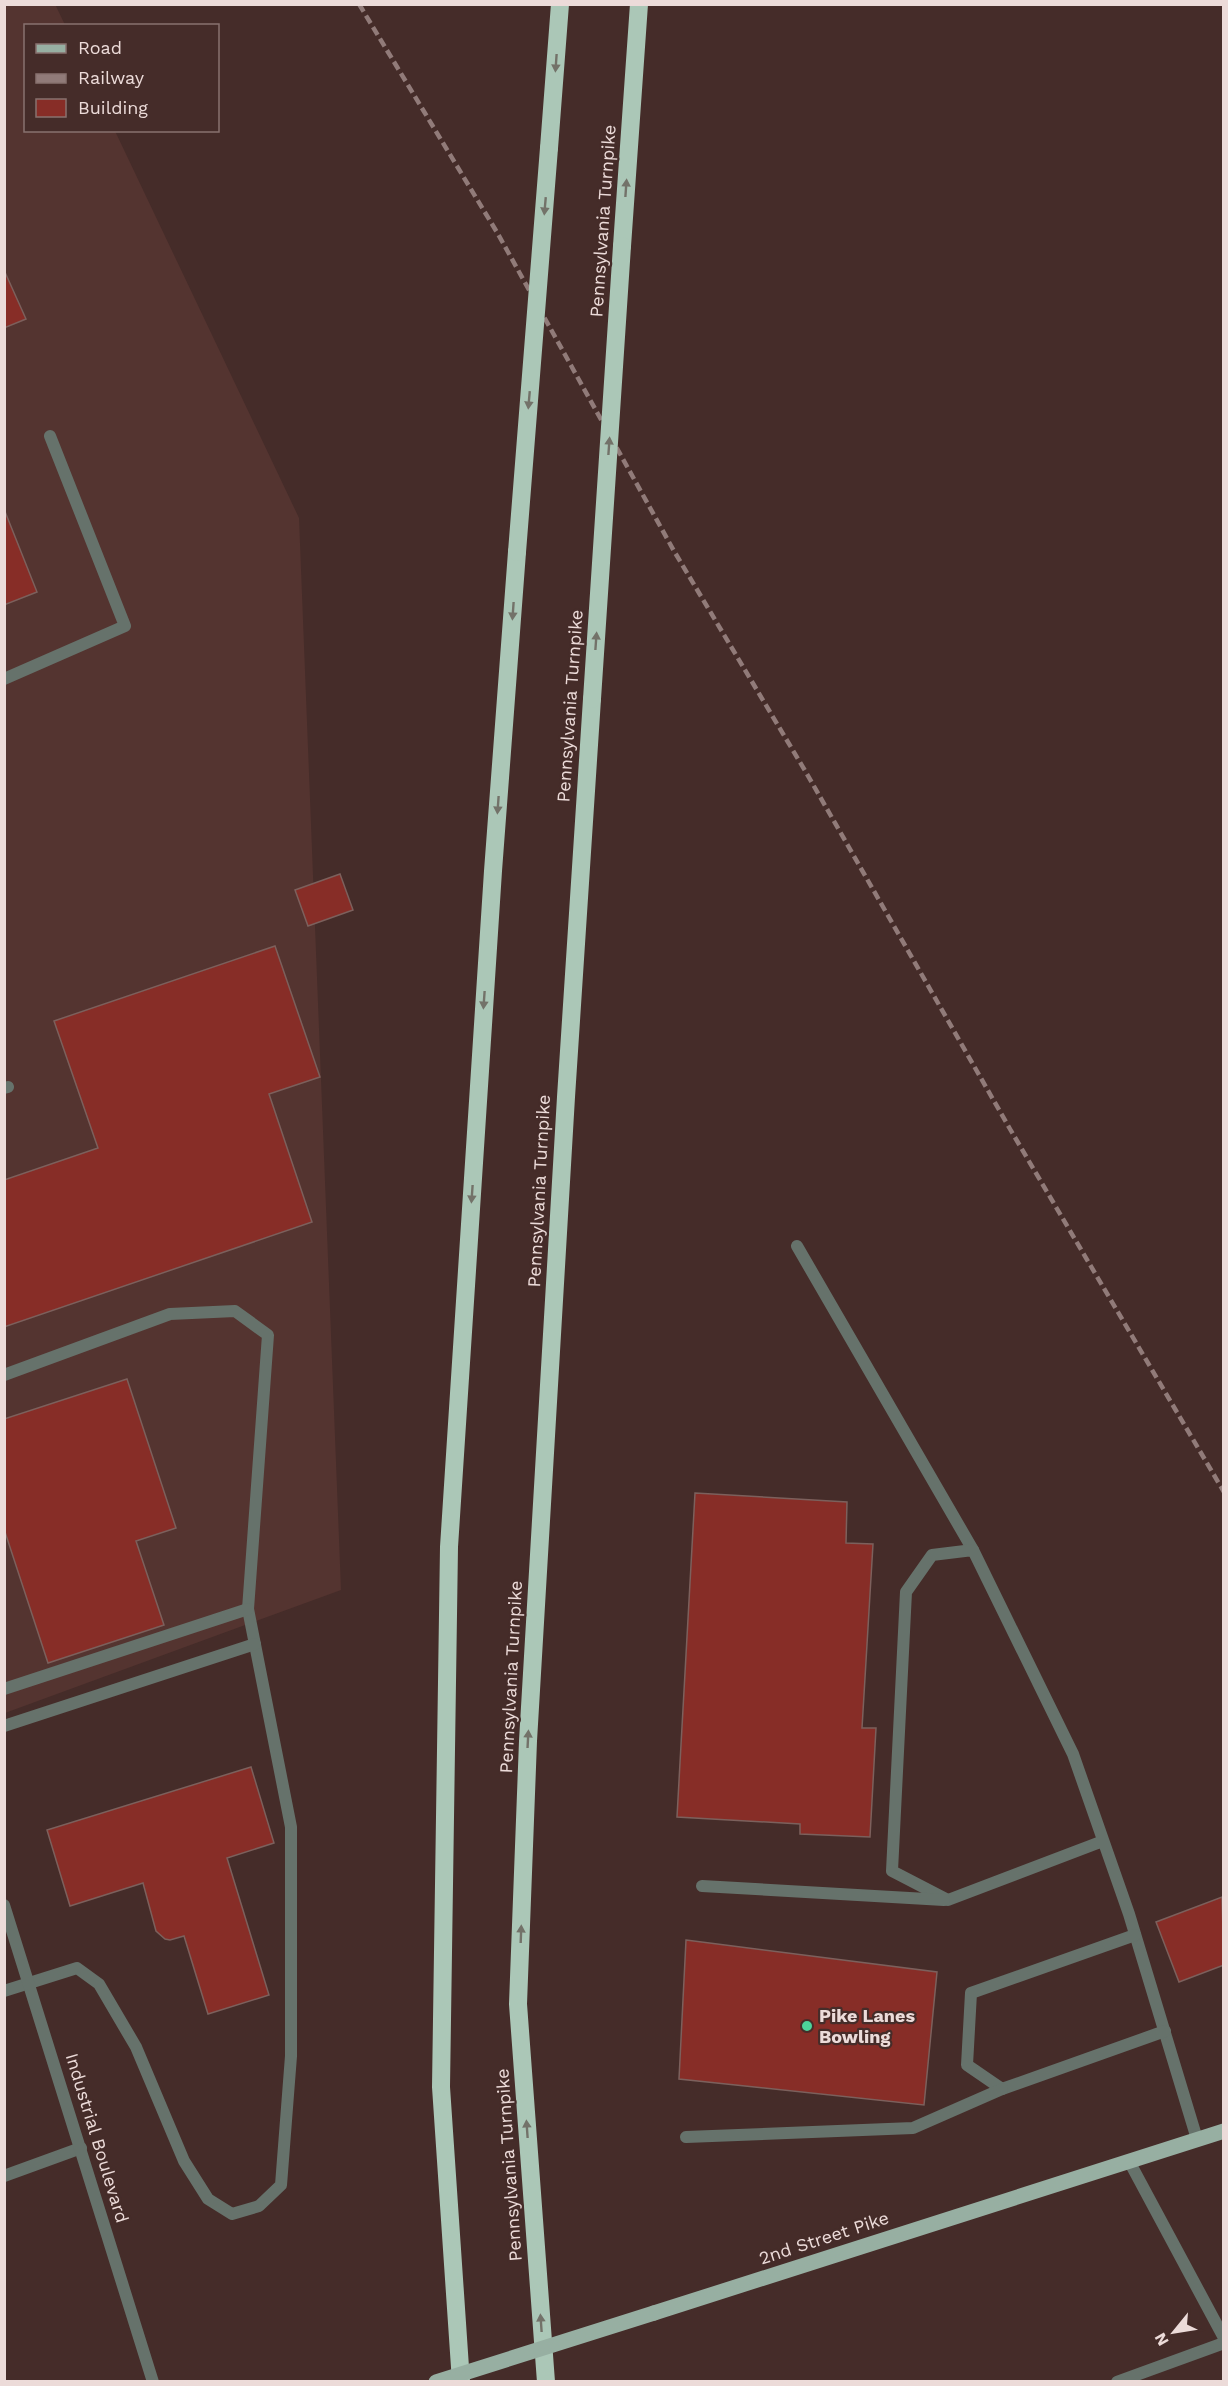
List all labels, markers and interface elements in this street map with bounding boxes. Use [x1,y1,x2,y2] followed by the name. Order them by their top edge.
[24,24,219,132] legend
[78,37,122,58] text: Road
[551,53,561,72] one-way arrow
[78,67,145,88] text: Railway
[78,97,148,118] text: Building
[585,124,620,318] street label: Pennsylvania Turnpike
[622,178,631,197] one-way arrow
[540,197,550,216] one-way arrow
[524,391,534,410] one-way arrow
[604,437,613,456] one-way arrow
[508,601,517,620] one-way arrow
[552,609,587,803] street label: Pennsylvania Turnpike
[591,632,600,651] one-way arrow
[493,796,502,815] one-way arrow
[480,990,489,1009] one-way arrow
[523,1094,554,1288] street label: Pennsylvania Turnpike
[467,1185,476,1204] one-way arrow
[495,1580,526,1774] street label: Pennsylvania Turnpike
[523,1730,532,1749] one-way arrow
[516,1925,525,1944] one-way arrow
[819,2005,915,2047] place label: Pike Lanes Bowling
[800,2019,814,2033] marker: Pike Lanes Bowling
[62,2051,133,2225] street label: Industrial Boulevard
[491,2068,526,2262] street label: Pennsylvania Turnpike
[522,2119,532,2138] one-way arrow
[756,2207,891,2268] street label: 2nd Street Pike
[1144,2302,1204,2362] north arrow
[536,2314,546,2333] one-way arrow
[1150,2329,1173,2349] text: N

